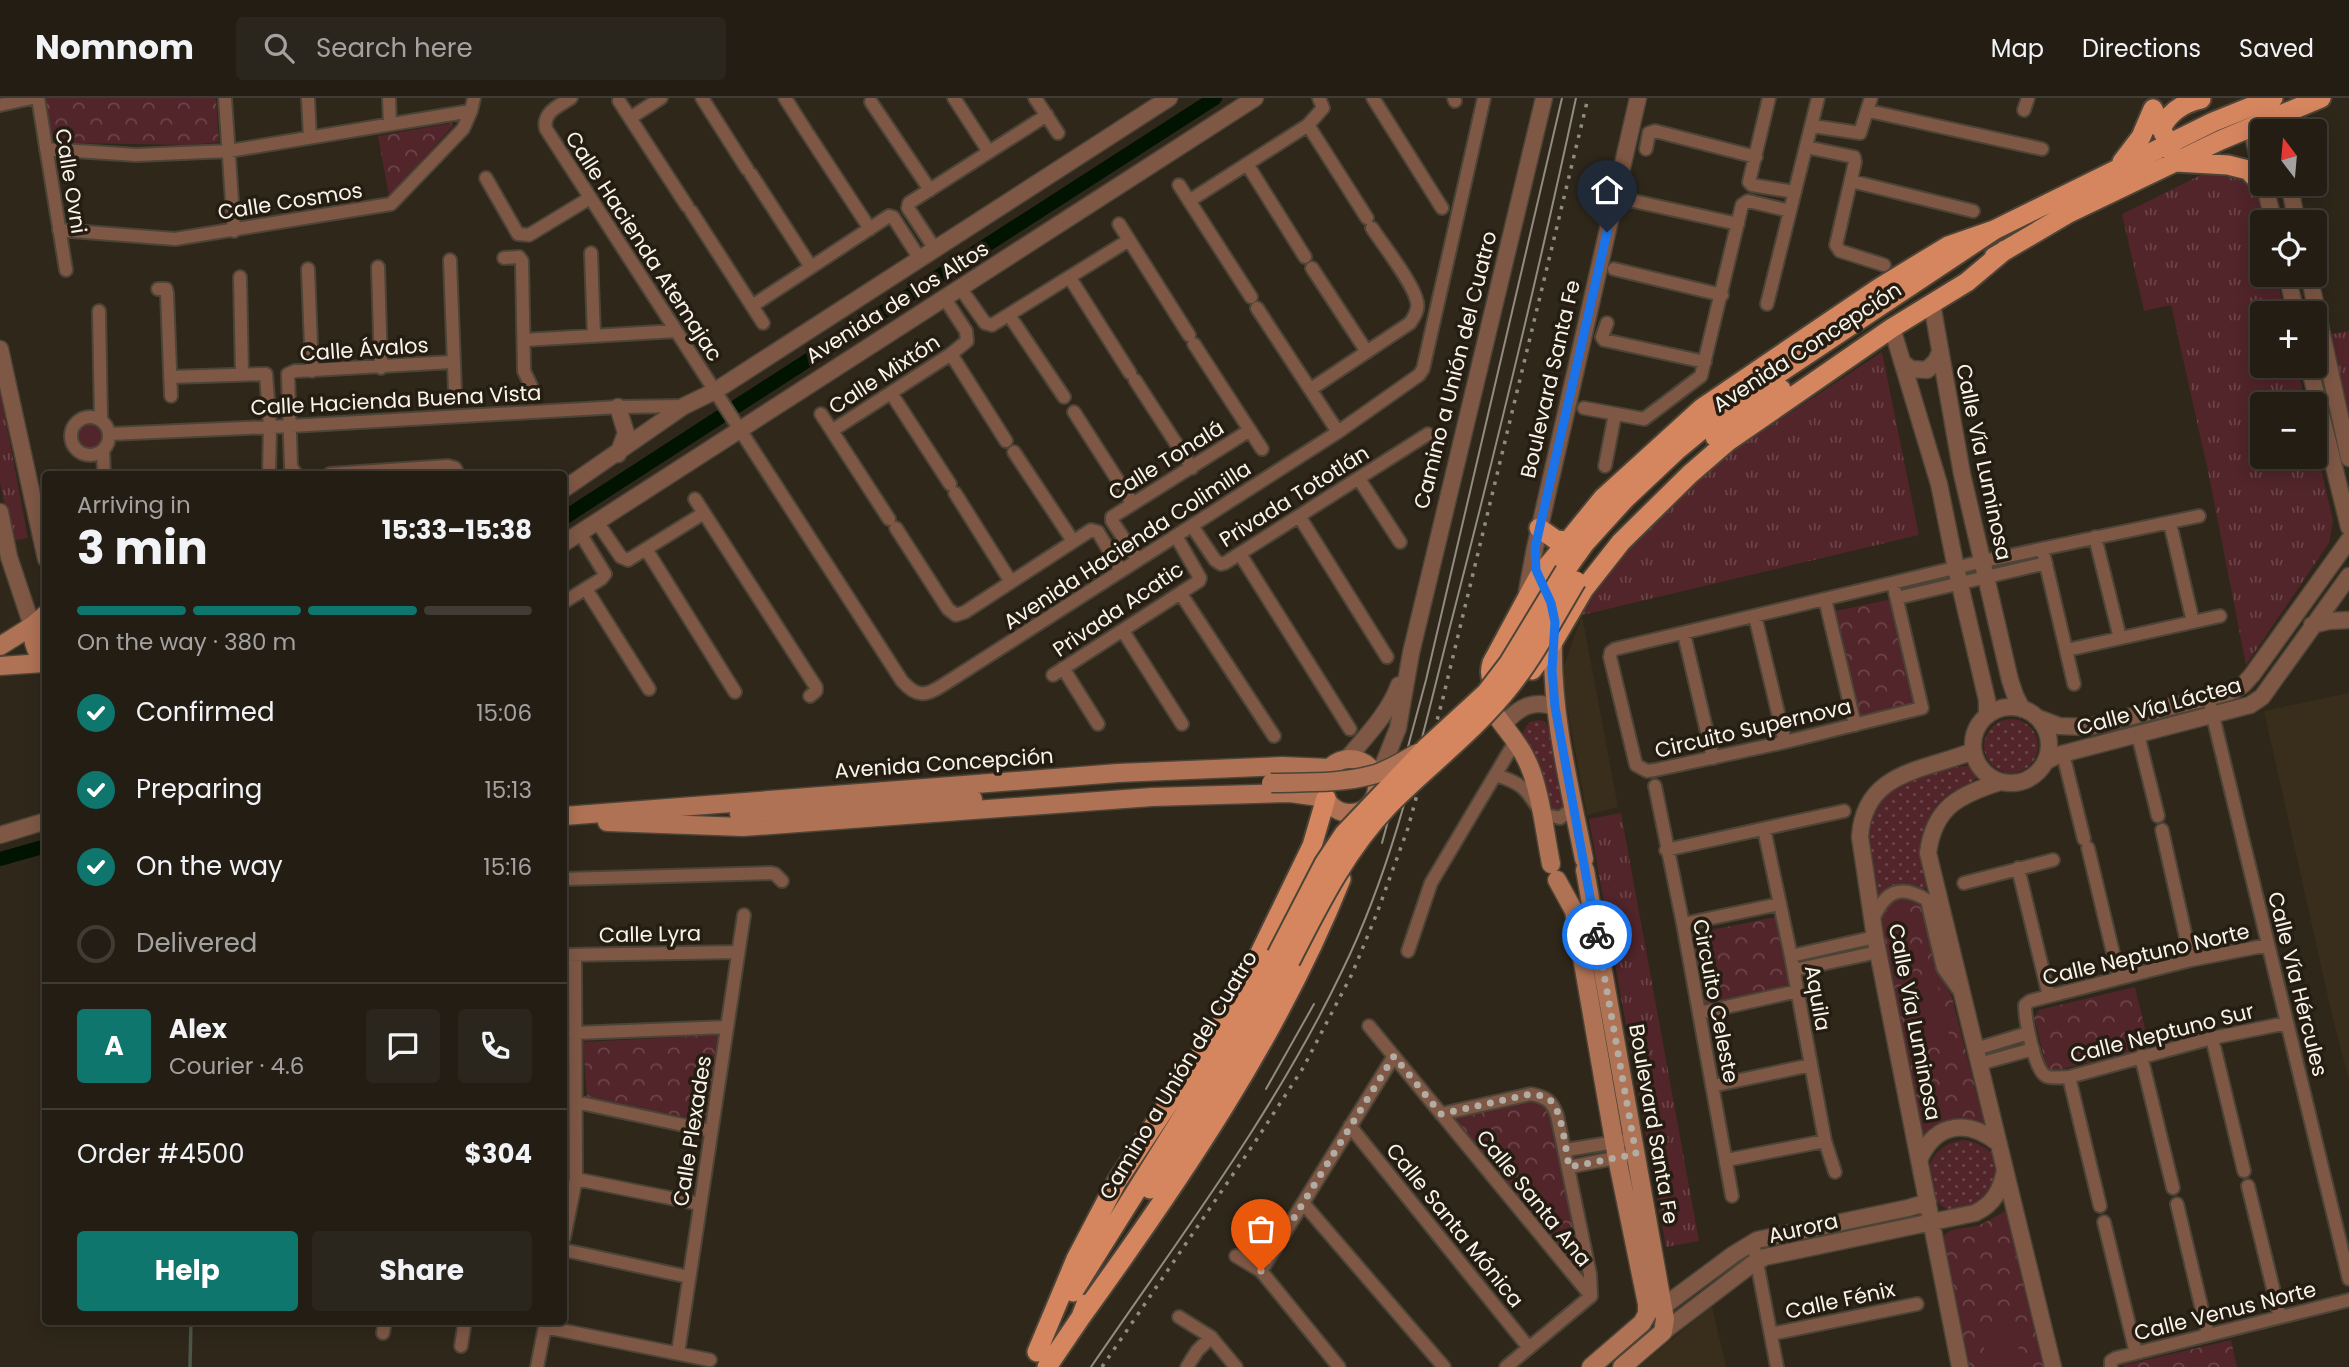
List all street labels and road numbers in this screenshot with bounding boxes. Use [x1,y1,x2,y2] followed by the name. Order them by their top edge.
[559,125,729,367] street label: Calle Hacienda Atemajac
[48,126,94,236] street label: Calle Ovni
[216,175,364,227] street label: Calle Cosmos
[1406,228,1504,512] street label: Camino a Unión del Cuatro
[800,234,994,370] street label: Avenida de los Altos
[1707,275,1907,419] street label: Avenida Concepción
[1513,277,1587,481] street label: Boulevard Santa Fe
[823,327,945,421] street label: Calle Mixtón
[299,330,429,368] street label: Calle Ávalos
[1949,361,2019,563] street label: Calle Vía Luminosa
[250,378,542,422] street label: Calle Hacienda Buena Vista
[1103,413,1229,507] street label: Calle Tonalá
[1214,438,1374,554] street label: Privada Tototlán
[998,454,1256,636] street label: Avenida Hacienda Colimilla
[1047,555,1189,663] street label: Privada Acatic
[2073,670,2245,742] street label: Calle Vía Láctea
[1652,691,1854,765] street label: Circuito Supernova
[834,741,1054,785] street label: Avenida Concepción
[2261,889,2335,1079] street label: Calle Vía Hércules
[2040,916,2252,992] street label: Calle Neptuno Norte
[1686,917,1746,1085] street label: Circuito Celeste
[599,919,701,949] street label: Calle Lyra
[1882,921,1948,1123] street label: Calle Vía Luminosa
[1092,945,1264,1205] street label: Camino a Unión del Cuatro
[1798,963,1838,1033] street label: Aquila
[2067,996,2257,1070] street label: Calle Neptuno Sur
[1622,1022,1686,1226] street label: Boulevard Santa Fe
[666,1054,718,1208] street label: Calle Plexades
[1470,1123,1598,1273] street label: Calle Santa Ana
[1380,1137,1530,1313] street label: Calle Santa Mónica
[1765,1206,1841,1250] street label: Aurora
[1782,1274,1898,1326] street label: Calle Fénix
[2131,1274,2319,1348] street label: Calle Venus Norte

